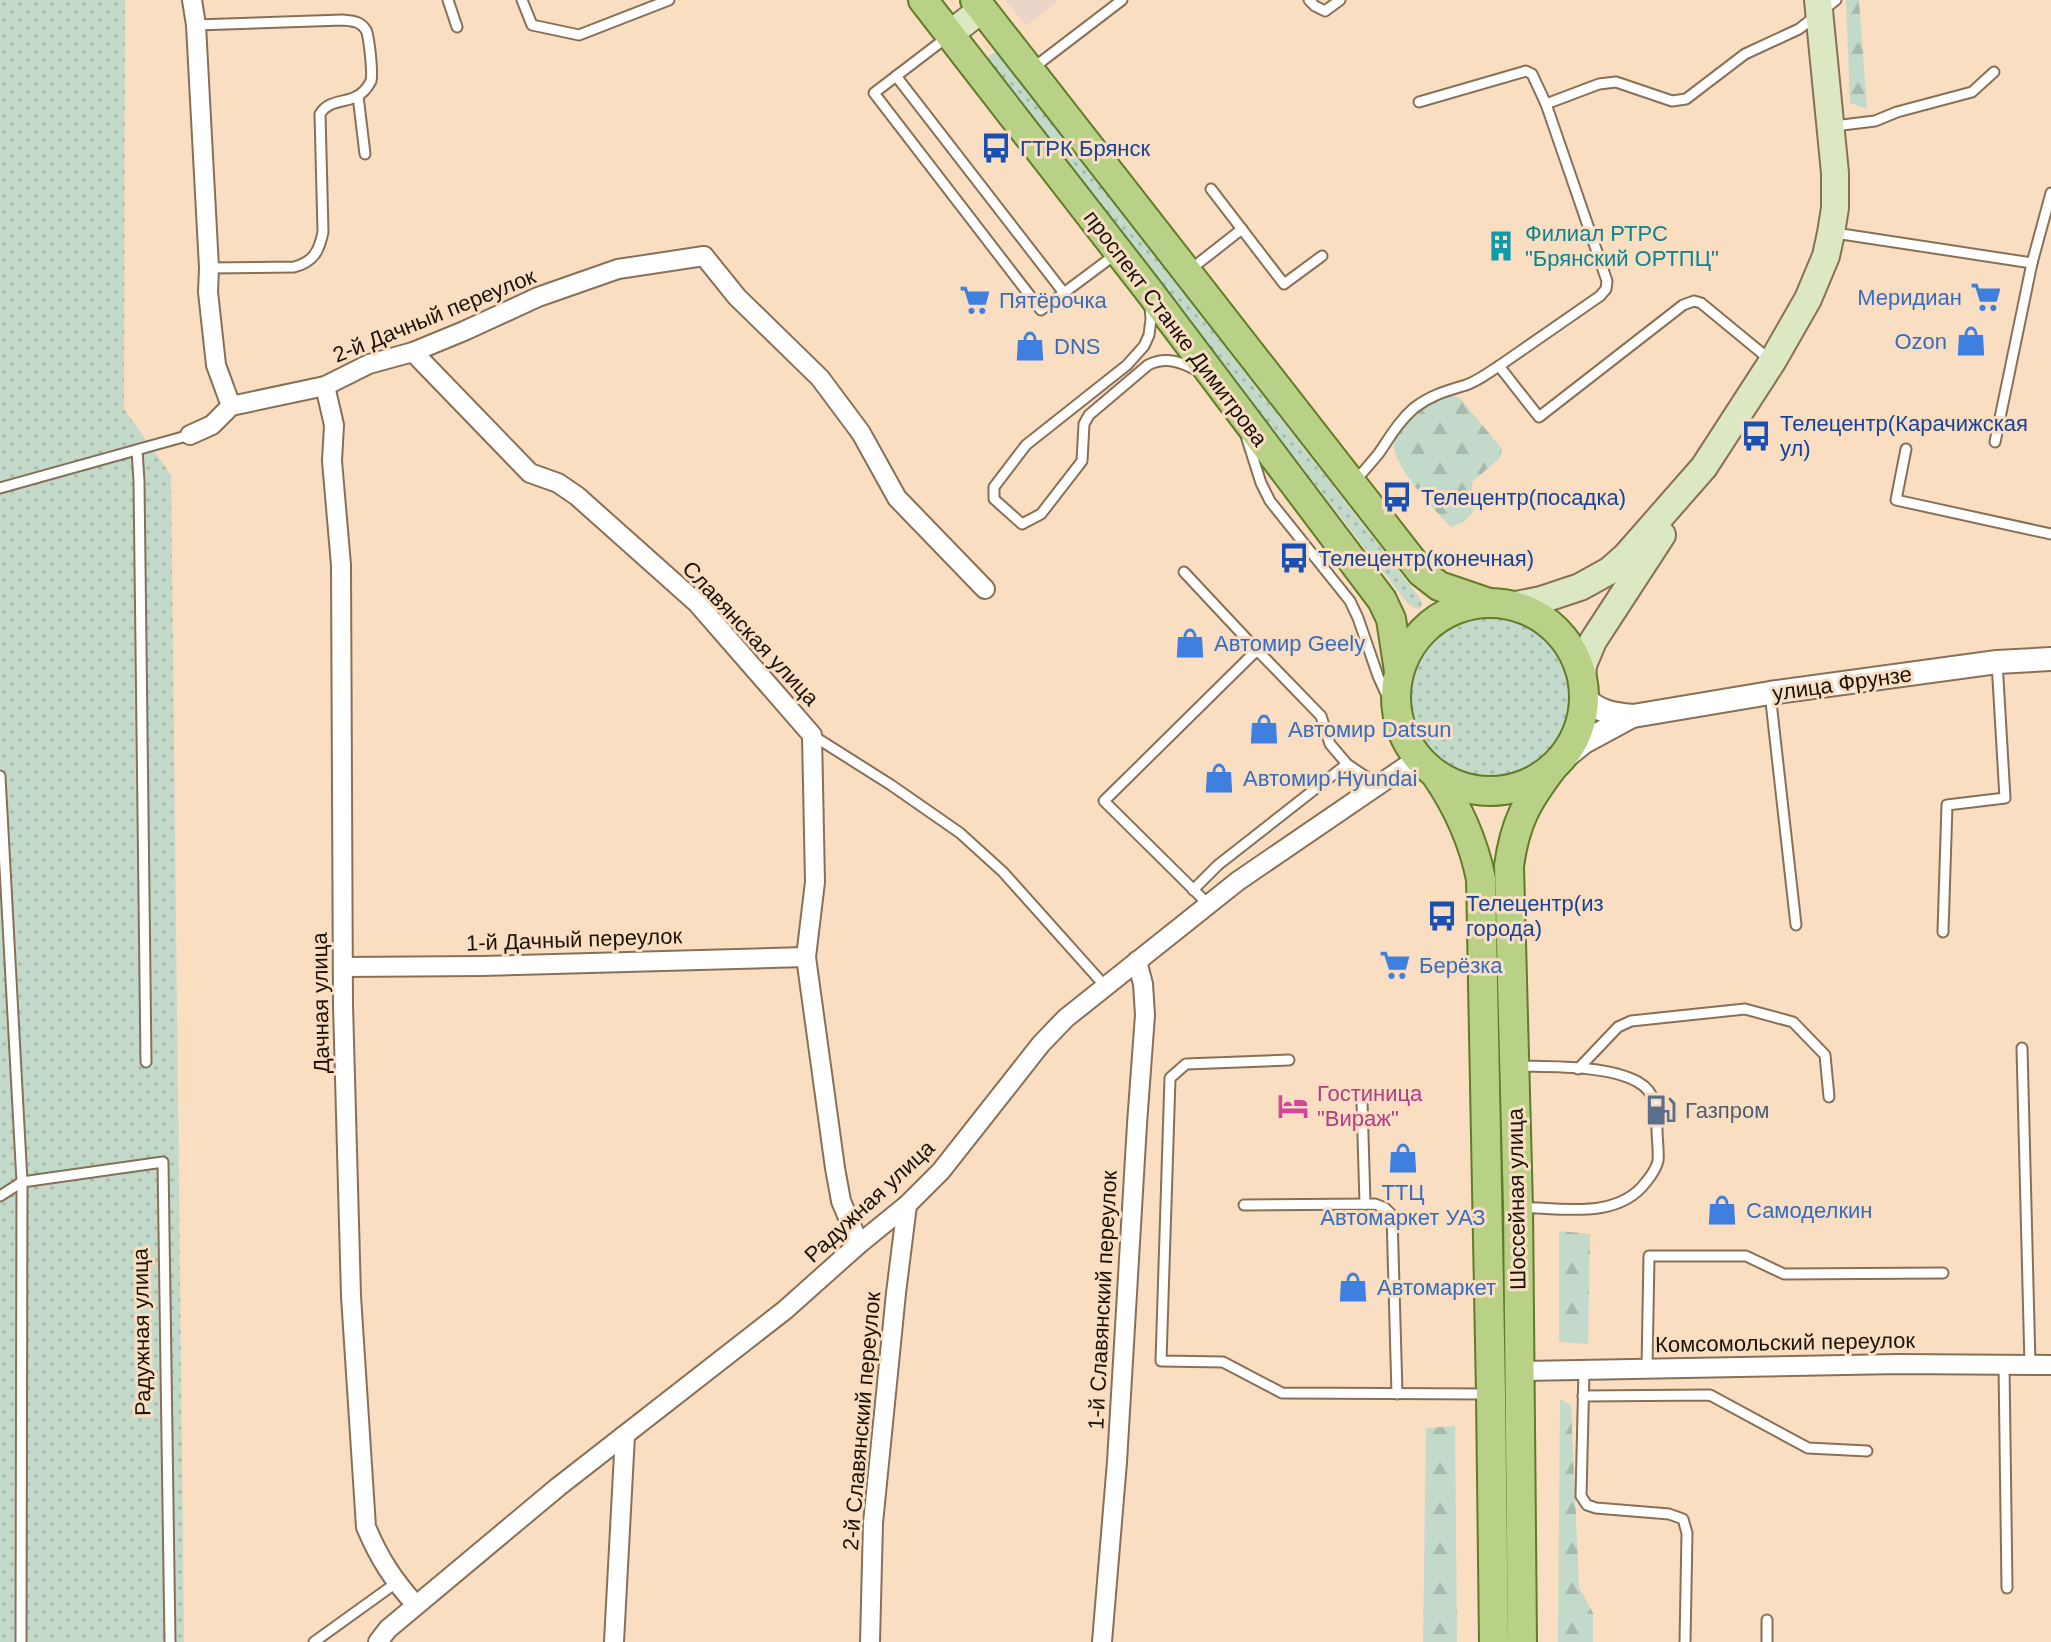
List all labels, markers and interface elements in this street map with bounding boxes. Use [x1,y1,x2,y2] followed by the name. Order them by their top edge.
[979,131,1013,165] bus stop icon: ГТРК Брянск
[1020,136,1150,161] place label: ГТРК Брянск
[1079,205,1273,452] street label: проспект Станке Димитрова
[1525,221,1719,271] place label: Филиал РТРС "Брянский ОРТПЦ"
[1484,229,1518,263] building icon: Филиал РТРС "Брянский ОРТПЦ"
[329,263,539,368] street label: 2-й Дачный переулок
[1969,280,2003,314] supermarket icon: Меридиан
[958,283,992,317] supermarket icon: Пятёрочка
[1857,285,1962,310] place label: Меридиан
[999,288,1108,313] place label: Пятёрочка
[1954,324,1988,358] shop icon: Ozon
[1013,329,1047,363] shop icon: DNS
[1894,329,1947,354] place label: Ozon
[1054,334,1100,359] place label: DNS
[1780,411,2028,461] place label: Телецентр(Карачижская ул)
[1739,419,1773,453] bus stop icon: Телецентр(Карачижская ул)
[1380,480,1414,514] bus stop icon: Телецентр(посадка)
[1421,485,1626,510] place label: Телецентр(посадка)
[1277,541,1311,575] bus stop icon: Телецентр(конечная)
[1318,546,1534,571] place label: Телецентр(конечная)
[677,556,825,711] street label: Славянская улица
[1173,626,1207,660] shop icon: Автомир Geely
[1214,631,1365,656] place label: Автомир Geely
[1771,661,1913,706] street label: улица Фрунзе
[1247,712,1281,746] shop icon: Автомир Datsun
[1288,717,1451,742] place label: Автомир Datsun
[1202,761,1236,795] shop icon: Автомир Hyundai
[1243,766,1417,791] place label: Автомир Hyundai
[1466,891,1604,941] place label: Телецентр(из города)
[1425,899,1459,933] bus stop icon: Телецентр(из города)
[466,923,683,956] street label: 1-й Дачный переулок
[307,932,334,1074] street label: Дачная улица
[1378,948,1412,982] supermarket icon: Берёзка
[1419,953,1503,978] place label: Берёзка
[1317,1081,1423,1131] place label: Гостиница "Вираж"
[1276,1089,1310,1123] hotel icon: Гостиница "Вираж"
[1644,1093,1678,1127] fuel station icon: Газпром
[1685,1098,1769,1123] place label: Газпром
[1502,1107,1531,1290] street label: Шоссейная улица
[799,1134,940,1268] street label: Радужная улица
[1386,1141,1420,1175] shop icon: ТТЦ Автомаркет УАЗ
[1083,1169,1122,1430] street label: 1-й Славянский переулок
[1320,1180,1486,1230] place label: ТТЦ Автомаркет УАЗ
[1705,1193,1739,1227] shop icon: Самоделкин
[1746,1198,1873,1223] place label: Самоделкин
[128,1247,155,1416] street label: Радужная улица
[1336,1270,1370,1304] shop icon: Автомаркет
[1377,1275,1496,1300] place label: Автомаркет
[838,1290,885,1551] street label: 2-й Славянский переулок
[1655,1328,1916,1357] street label: Комсомольский переулок

